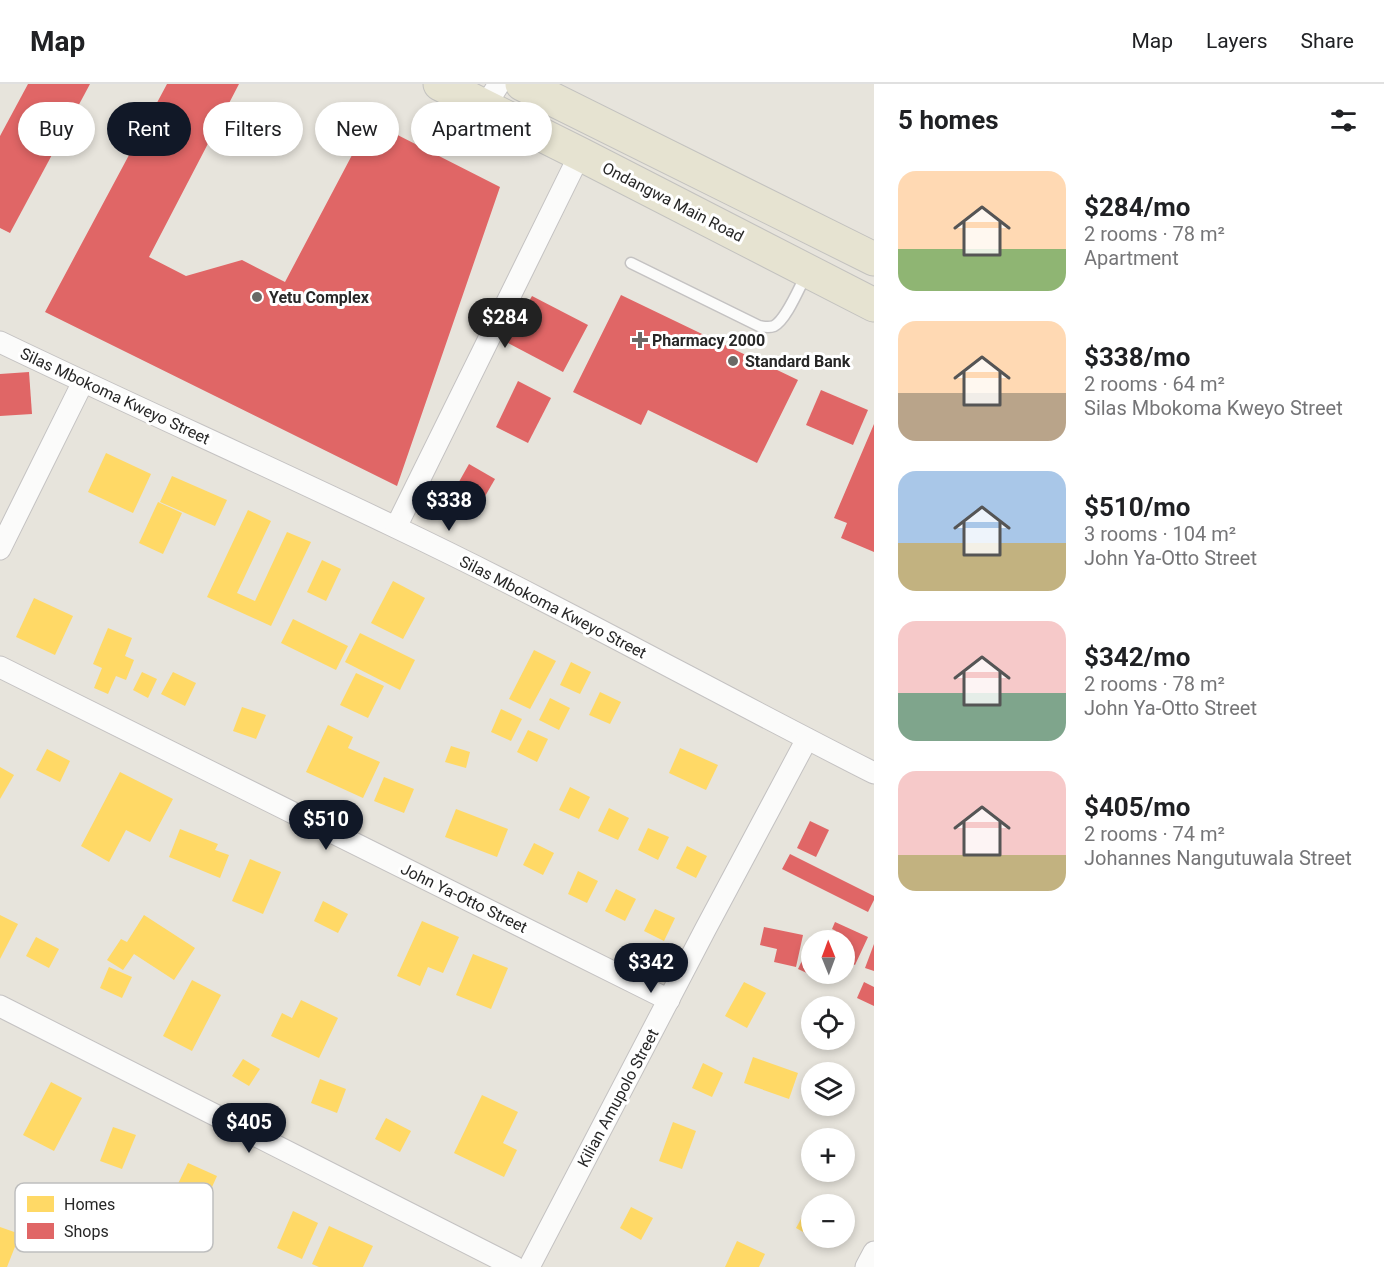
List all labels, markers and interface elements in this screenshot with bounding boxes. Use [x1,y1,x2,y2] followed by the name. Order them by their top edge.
[30,25,85,58] text: Map
[1131,29,1173,53] text: Map
[1206,29,1267,53] text: Layers
[1300,29,1354,53] text: Share
[18,102,95,156] chip: Buy
[107,102,191,156] chip: Rent
[203,102,303,156] chip: Filters
[315,102,399,156] chip: New
[411,102,552,156] chip: Apartment
[1327,104,1360,137] icon: filters
[898,105,999,135] text: 5 homes
[599,158,747,246] street label: Ondangwa Main Road
[1084,192,1191,222] text: $284/mo
[946,195,1018,267] icon: home
[1084,222,1225,246] text: 2 rooms · 78 m²
[1084,246,1179,270] text: Apartment
[269,288,370,307] place label: Yetu Complex
[250,290,264,304] marker: Yetu Complex
[469,298,541,349] pin: $284
[482,305,528,329] text: $284
[652,331,765,350] place label: Pharmacy 2000
[633,333,647,347] marker: Pharmacy 2000
[1084,342,1191,372] text: $338/mo
[17,344,213,448] street label: Silas Mbokoma Kweyo Street
[946,345,1018,417] icon: home
[745,352,851,371] place label: Standard Bank
[726,354,740,368] marker: Standard Bank
[1084,372,1225,396] text: 2 rooms · 64 m²
[1084,396,1343,420] text: Silas Mbokoma Kweyo Street
[413,481,485,532] pin: $338
[426,488,472,512] text: $338
[1084,492,1191,522] text: $510/mo
[946,495,1018,567] icon: home
[1084,522,1236,546] text: 3 rooms · 104 m²
[1084,546,1257,570] text: John Ya-Otto Street
[456,552,650,662] street label: Silas Mbokoma Kweyo Street
[1084,642,1191,672] text: $342/mo
[946,645,1018,717] icon: home
[1084,672,1225,696] text: 2 rooms · 78 m²
[1084,696,1257,720] text: John Ya-Otto Street
[1084,792,1191,822] text: $405/mo
[946,795,1018,867] icon: home
[290,800,362,851] pin: $510
[303,807,349,831] text: $510
[1084,822,1225,846] text: 2 rooms · 74 m²
[1084,846,1352,870] text: Johannes Nangutuwala Street
[398,859,530,937] street label: John Ya-Otto Street
[801,930,855,984] north arrow
[801,930,855,1248] map controls
[615,943,687,994] pin: $342
[628,950,674,974] text: $342
[801,996,855,1050] button: locate
[574,1026,662,1170] street label: Kilian Amupolo Street
[801,1062,855,1116] button: layers
[213,1103,285,1154] pin: $405
[226,1110,272,1134] text: $405
[801,1128,855,1182] button: +
[15,1183,213,1252] legend
[801,1194,855,1248] button: −
[64,1195,115,1214] text: Homes
[64,1222,109,1241] text: Shops

